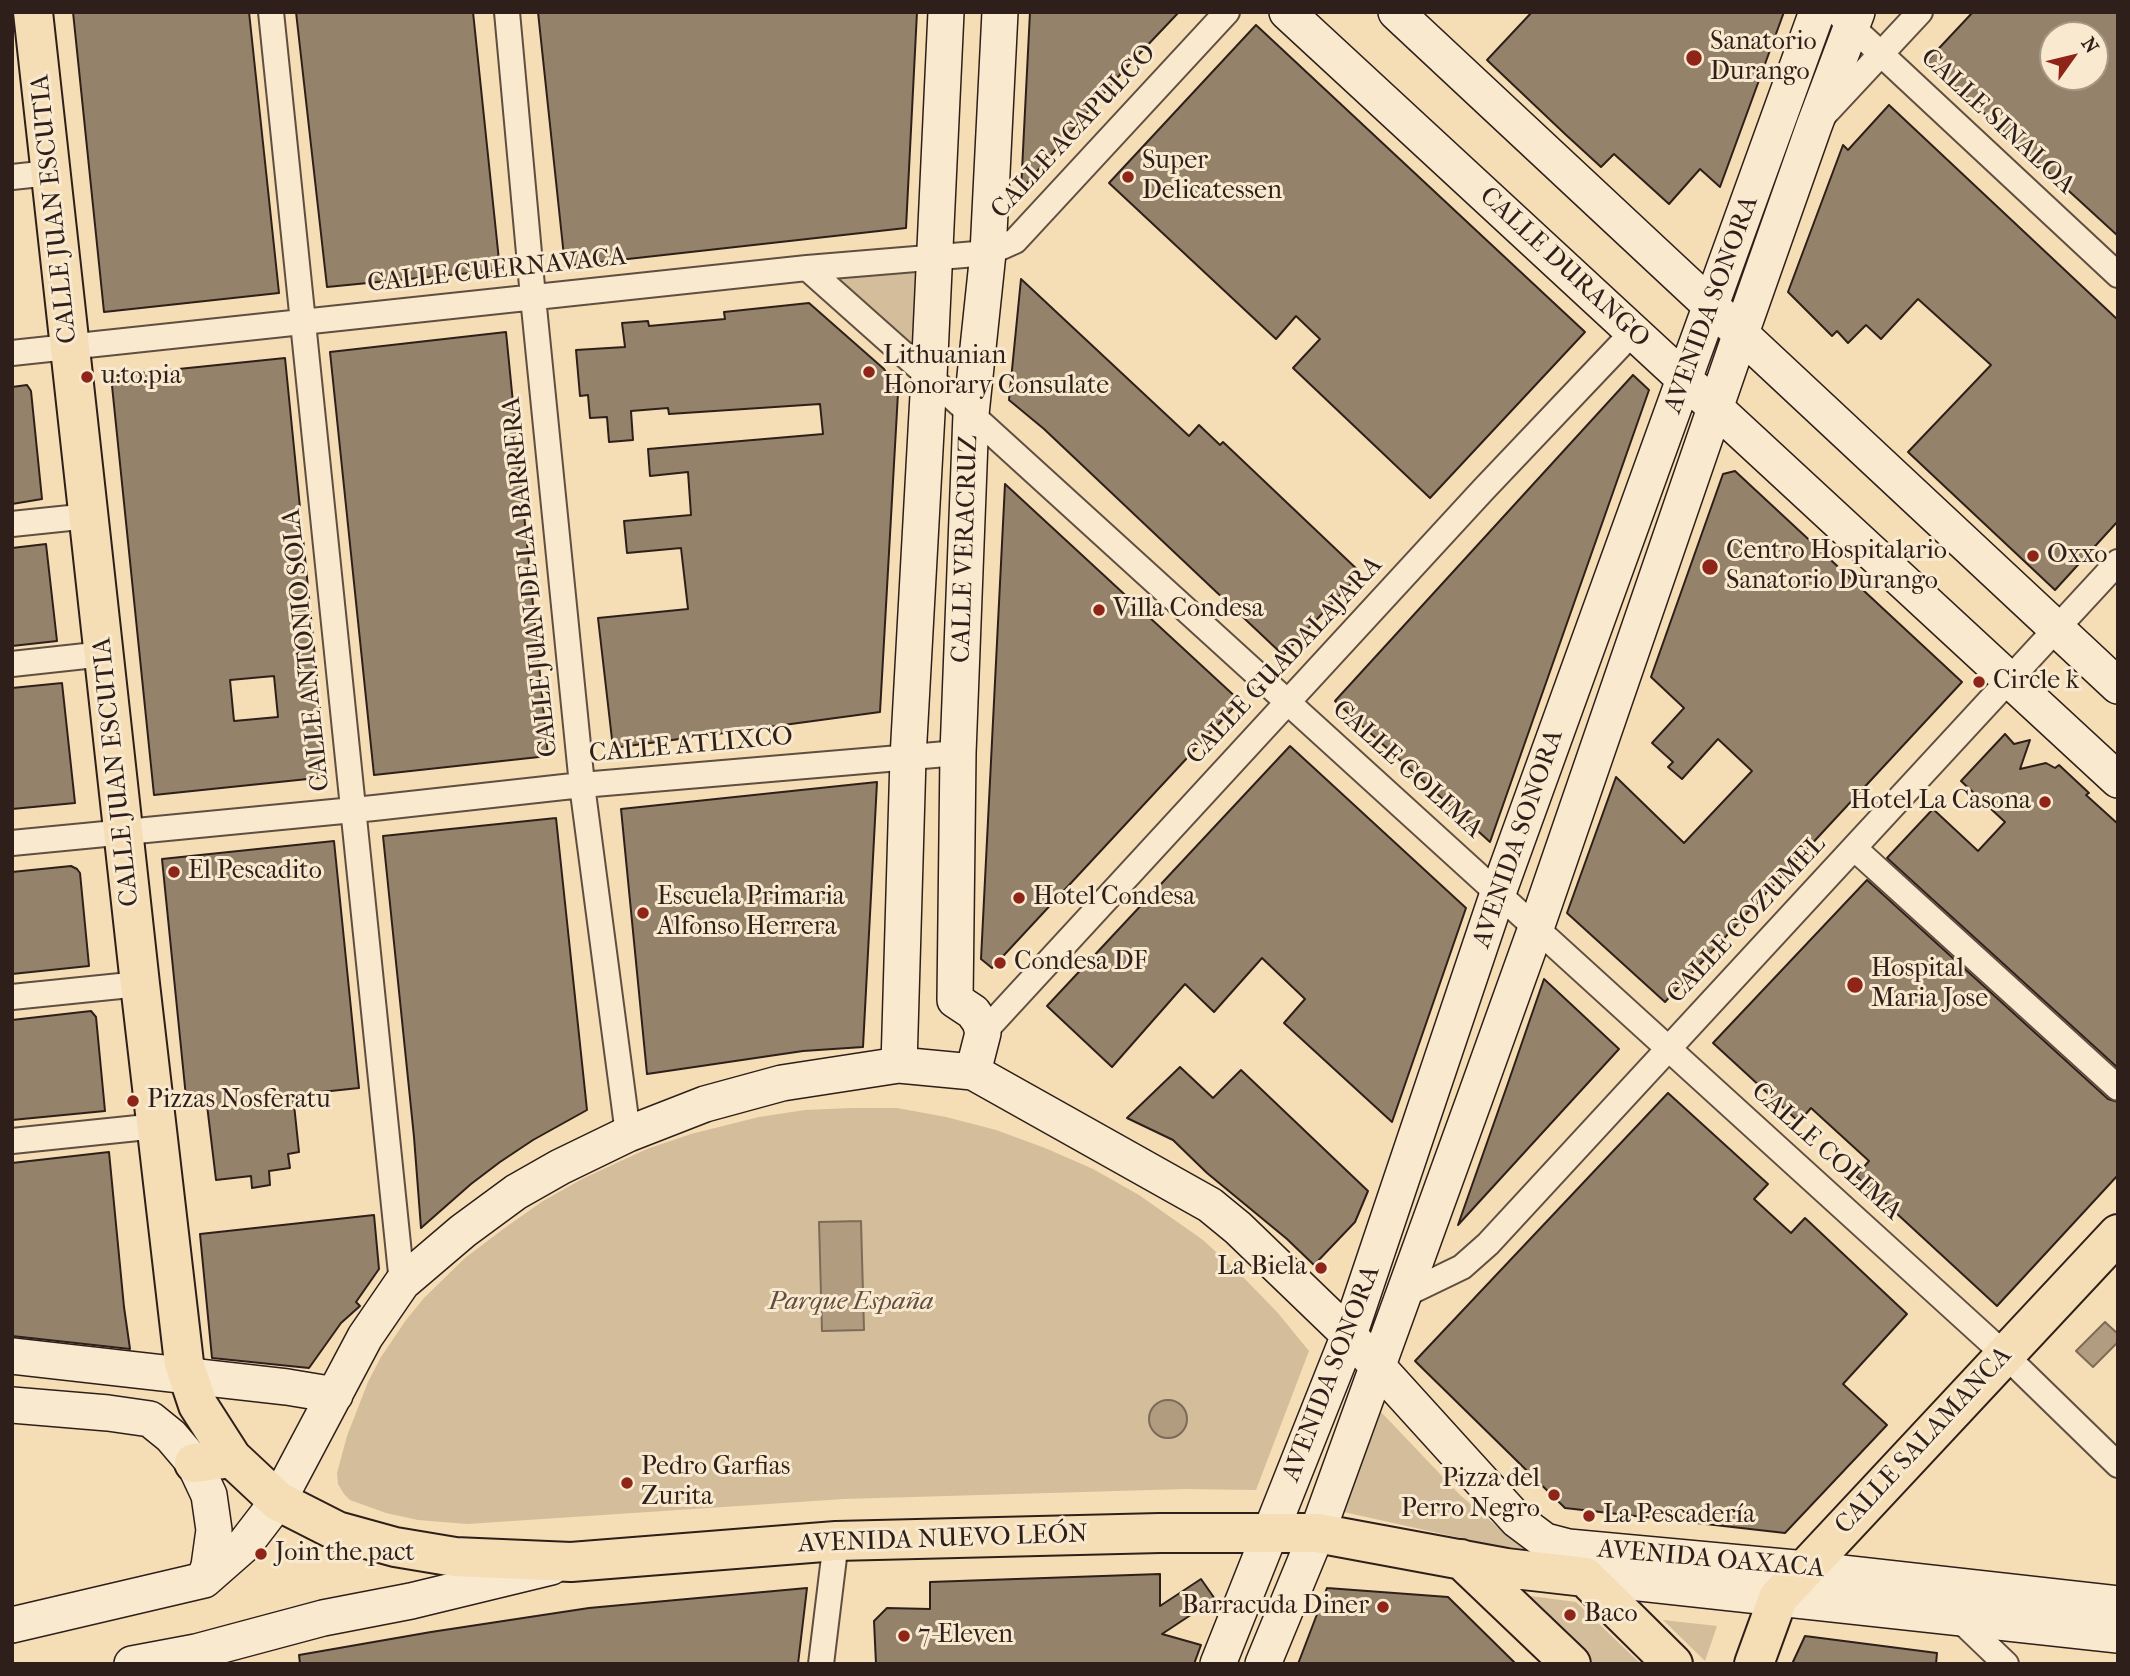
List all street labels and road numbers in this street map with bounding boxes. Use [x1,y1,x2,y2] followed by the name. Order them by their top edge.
[985,38,1163,226] street label: CALLE ACAPULCO
[1913,43,2081,201] street label: CALLE SINALOA
[25,73,85,345] street label: CALLE JUAN ESCUTIA
[1473,181,1655,355] street label: CALLE DURANGO
[1658,192,1766,418] street label: AVENIDA SONORA
[366,242,628,300] street label: CALLE CUERNAVACA
[497,395,565,759] street label: CALLE JUAN DE LA BARRERA
[946,434,986,664] street label: CALLE VERACRUZ
[277,507,337,793] street label: CALLE ANTONIO SOLA
[1180,550,1390,772] street label: CALLE GUADALAJARA
[87,636,147,908] street label: CALLE JUAN ESCUTIA
[1325,694,1489,846] street label: CALLE COLIMA
[588,722,794,770] street label: CALLE ATLIXCO
[1467,726,1571,952] street label: AVENIDA SONORA
[1661,830,1833,1010] street label: CALLE COZUMEL
[1744,1076,1908,1228] street label: CALLE COLIMA
[1276,1262,1388,1486] street label: AVENIDA SONORA
[1829,1341,2019,1541] street label: CALLE SALAMANCA
[798,1519,1088,1561] street label: AVENIDA NUEVO LEÓN
[1596,1535,1826,1585] street label: AVENIDA OAXACA

